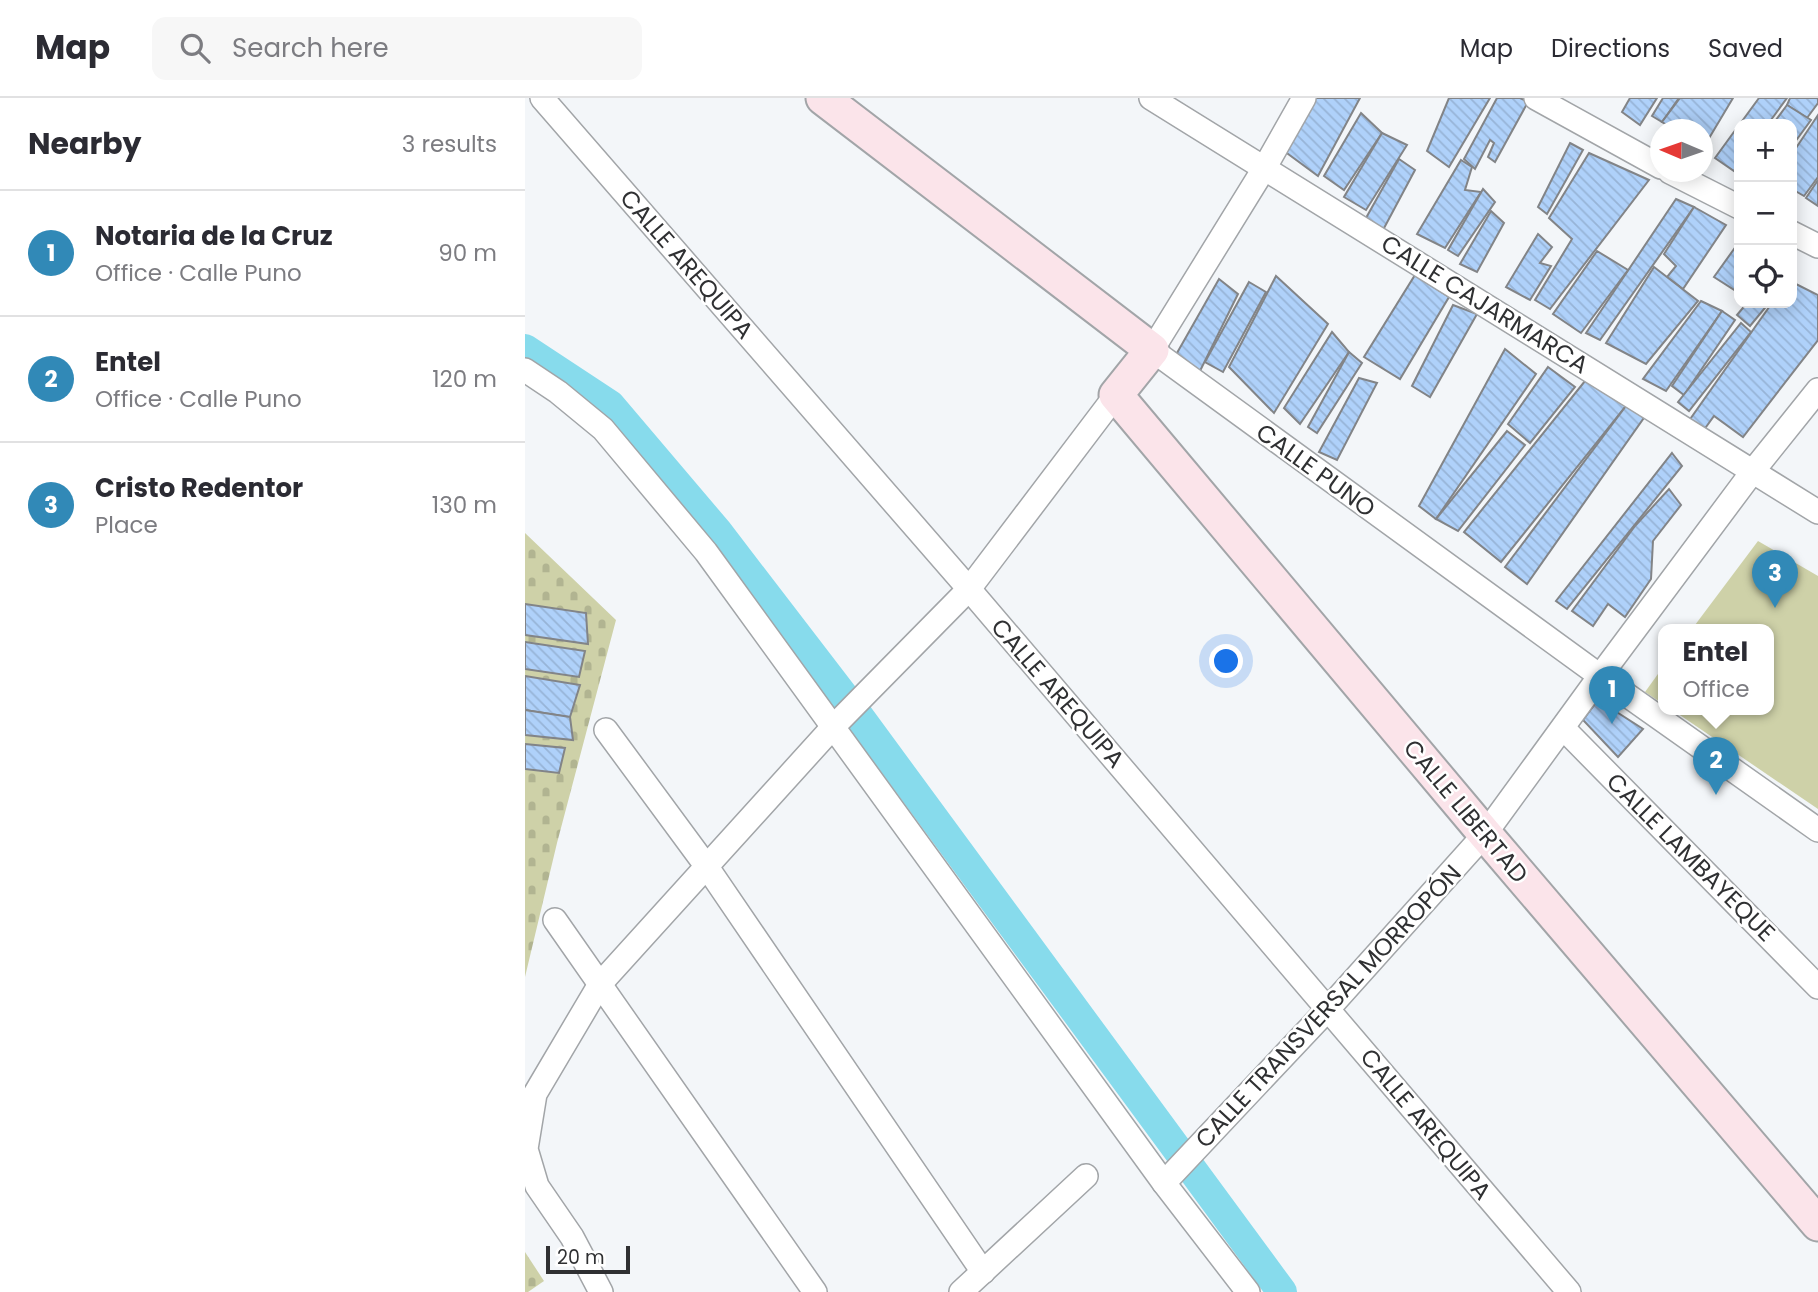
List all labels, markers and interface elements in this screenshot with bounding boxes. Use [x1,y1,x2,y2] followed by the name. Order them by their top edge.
[152,17,642,80] search box
[35,24,110,71] text: Map
[176,29,214,67] icon: search
[232,30,389,66] text: Search here
[1460,32,1513,65] text: Map
[1551,32,1670,65] text: Directions
[1708,32,1783,65] text: Saved
[1650,119,1713,182] north arrow
[1734,119,1797,308] map controls
[1734,119,1797,182] button: +
[28,122,142,165] text: Nearby
[402,128,497,160] text: 3 results
[613,182,761,346] street label: CALLE AREQUIPA
[1734,182,1797,245] button: −
[95,218,333,254] text: Notaria de la Cruz
[1375,227,1595,381] street label: CALLE CAJARMARCA
[47,237,55,269] text: 1
[438,237,497,269] text: 90 m
[1734,245,1797,308] button: locate
[95,257,302,289] text: Office · Calle Puno
[95,344,161,380] text: Entel
[44,363,58,395] text: 2
[432,363,497,395] text: 120 m
[95,383,302,415] text: Office · Calle Puno
[1250,416,1382,524] street label: CALLE PUNO
[95,470,303,506] text: Cristo Redentor
[44,489,58,521] text: 3
[432,489,497,521] text: 130 m
[95,509,158,541] text: Place
[1752,550,1798,608] pin: 3
[984,611,1132,775] street label: CALLE AREQUIPA
[1658,624,1774,715] popup
[1682,634,1748,670] text: Entel
[1209,644,1243,678] your location
[1589,666,1635,724] pin: 1
[1682,673,1750,705] text: Office
[1396,732,1536,890] street label: CALLE LIBERTAD
[1693,737,1739,795] pin: 2
[1599,765,1783,949] street label: CALLE LAMBAYEQUE
[1188,857,1468,1155] street label: CALLE TRANSVERSAL MORROPÓN
[1353,1041,1499,1207] street label: CALLE AREQUIPA
[546,1243,630,1275] scale bar
[557,1244,605,1271] text: 20 m

